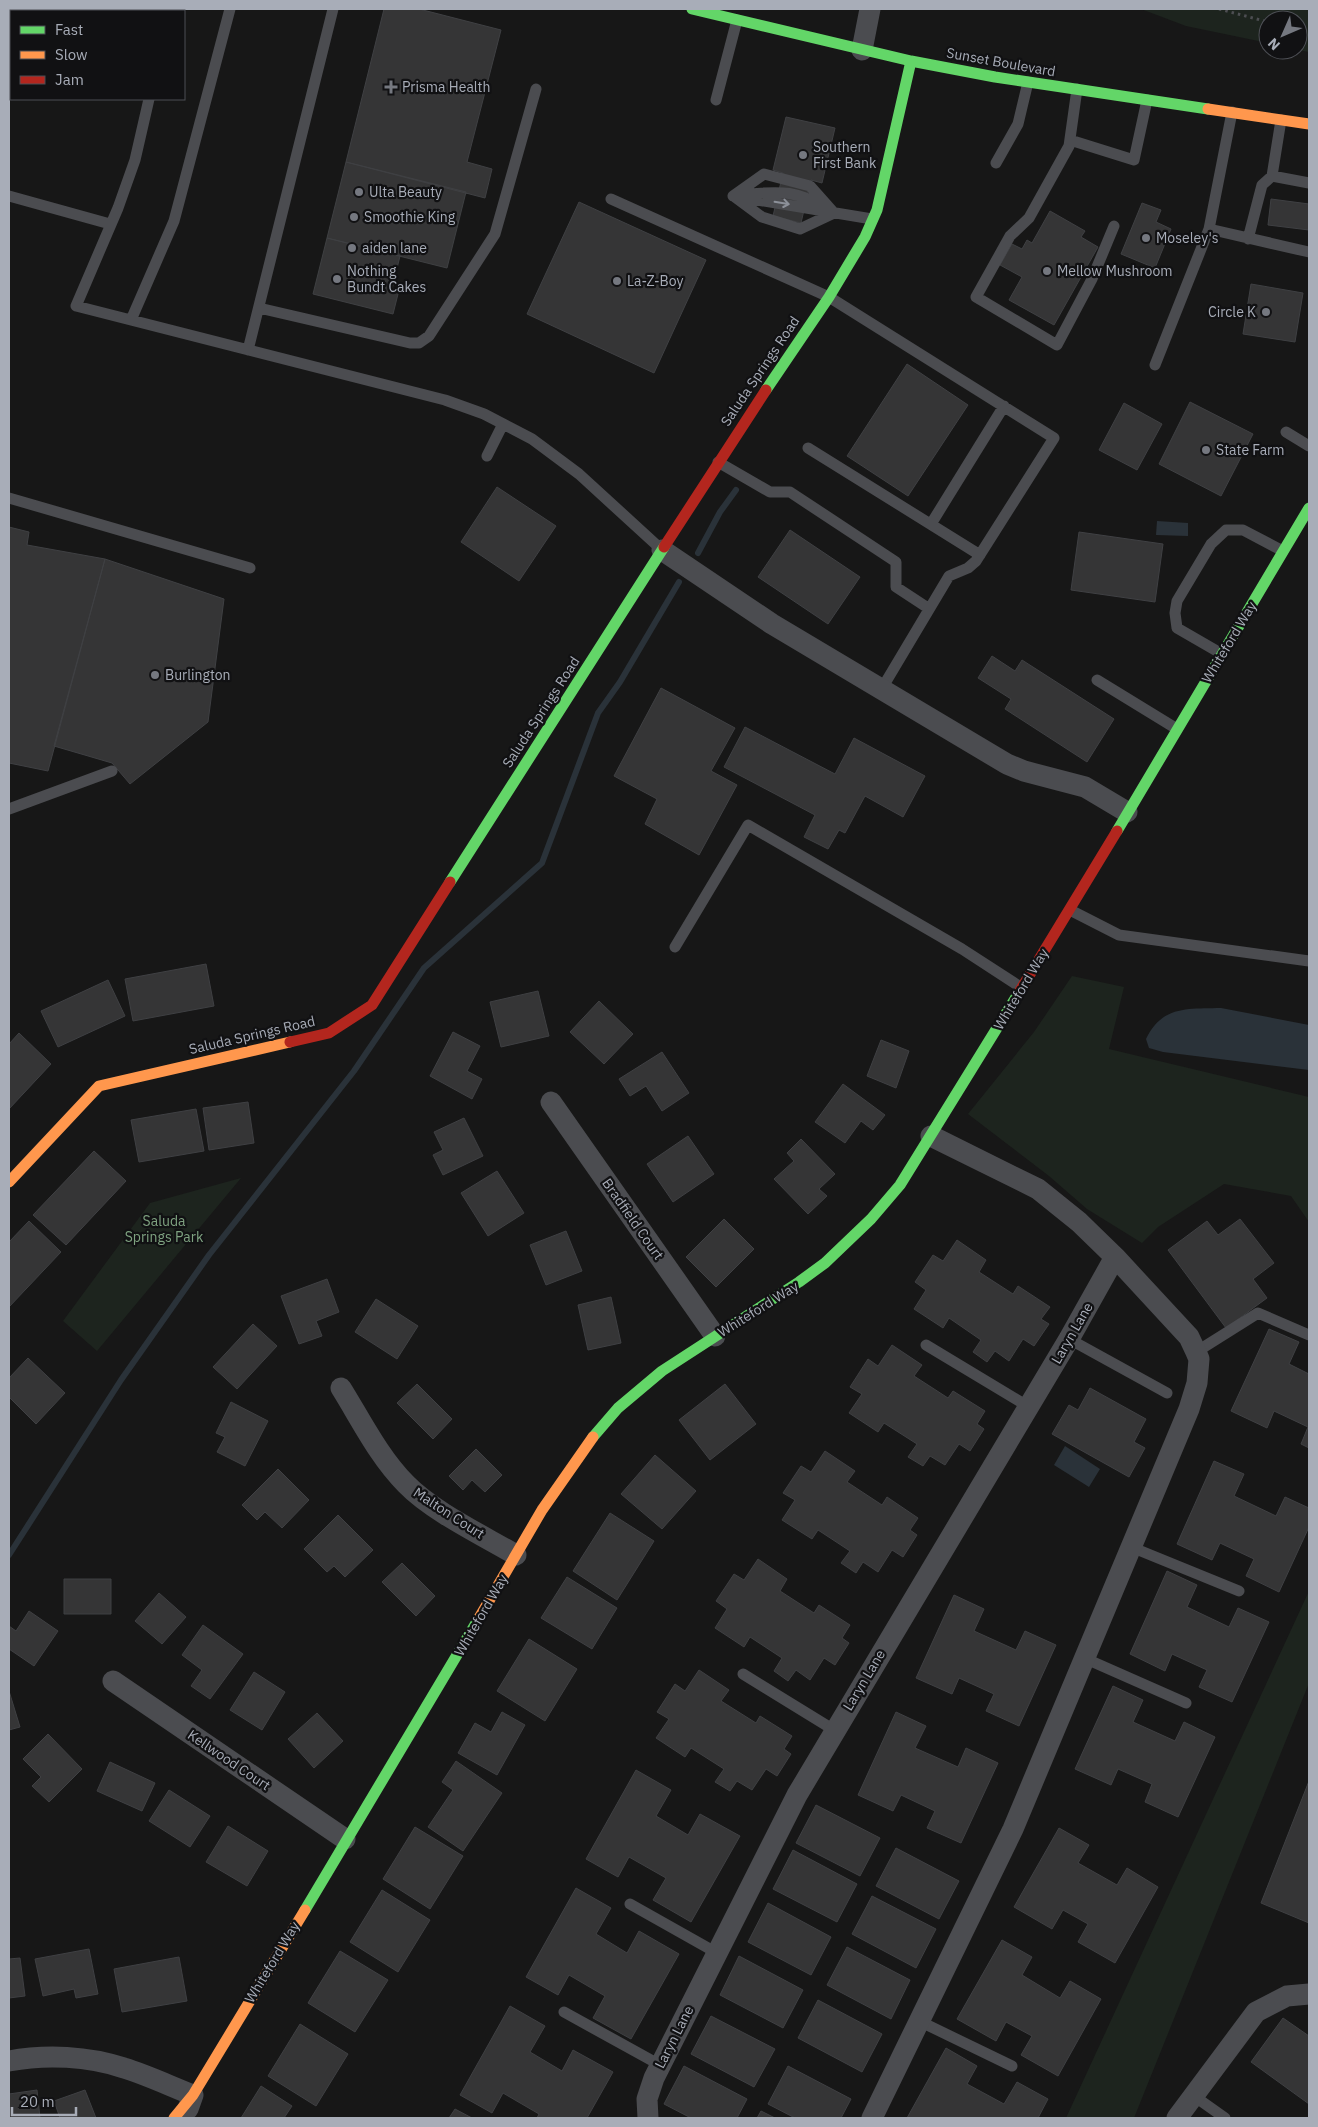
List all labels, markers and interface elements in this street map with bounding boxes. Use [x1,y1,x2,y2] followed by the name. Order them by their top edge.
[10,10,185,100] legend
[1258,10,1308,60] north arrow
[55,20,83,39] text: Fast
[1264,34,1284,54] text: N
[945,44,1057,80] street label: Sunset Boulevard
[55,45,88,64] text: Slow
[55,70,84,89] text: Jam
[402,78,490,96] place label: Prisma Health
[384,80,398,94] marker: Prisma Health
[813,138,877,172] place label: Southern First Bank
[797,149,809,161] marker: Southern First Bank
[369,183,442,201] place label: Ulta Beauty
[353,186,365,198] marker: Ulta Beauty
[773,198,789,208] one-way arrow
[364,208,456,226] place label: Smoothie King
[348,211,360,223] marker: Smoothie King
[1156,229,1219,247] place label: Moseley's
[1140,232,1152,244] marker: Moseley's
[362,239,427,257] place label: aiden lane
[346,242,358,254] marker: aiden lane
[347,262,426,296] place label: Nothing Bundt Cakes
[1057,262,1173,280] place label: Mellow Mushroom
[1041,265,1053,277] marker: Mellow Mushroom
[627,272,683,290] place label: La-Z-Boy
[331,273,343,285] marker: Nothing Bundt Cakes
[611,275,623,287] marker: La-Z-Boy
[1208,303,1256,321] place label: Circle K
[1260,306,1272,318] marker: Circle K
[717,313,803,429] street label: Saluda Springs Road
[1216,441,1284,459] place label: State Farm
[1200,444,1212,456] marker: State Farm
[1198,598,1260,686] street label: Whiteford Way
[498,653,584,771] street label: Saluda Springs Road
[165,666,231,684] place label: Burlington
[149,669,161,681] marker: Burlington
[990,945,1052,1033] street label: Whiteford Way
[187,1012,317,1058] street label: Saluda Springs Road
[598,1175,668,1263] street label: Bradfield Court
[125,1212,204,1246] park label: Saluda Springs Park
[714,1277,802,1341] street label: Whiteford Way
[1047,1299,1097,1367] street label: Laryn Lane
[410,1483,488,1543] street label: Malton Court
[450,1571,512,1659] street label: Whiteford Way
[839,1646,889,1714] street label: Laryn Lane
[184,1726,274,1794] street label: Kellwood Court
[241,1918,303,2006] street label: Whiteford Way
[651,2002,698,2071] street label: Laryn Lane
[12,2084,76,2116] scale bar
[20,2092,55,2111] text: 20 m

